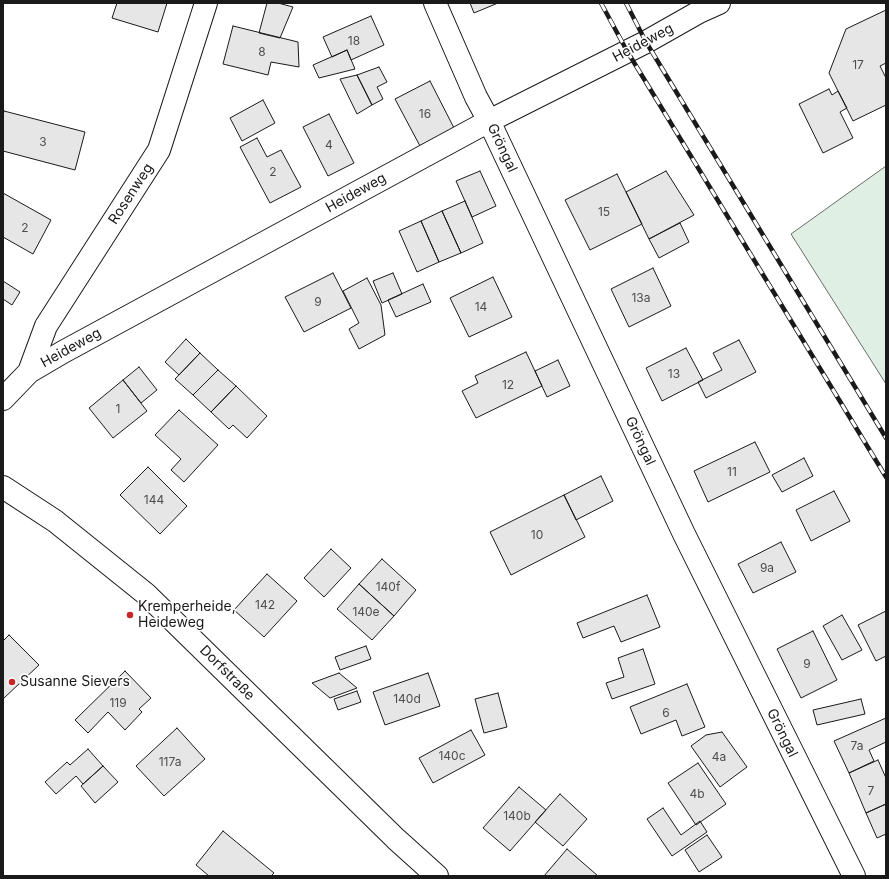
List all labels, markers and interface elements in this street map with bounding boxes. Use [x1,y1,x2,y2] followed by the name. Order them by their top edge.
[610,20,676,66] street label: Heideweg
[348,34,360,48] house number: 18
[258,45,266,59] house number: 8
[852,58,864,72] house number: 17
[419,107,431,121] house number: 16
[483,121,521,175] street label: Gröngal
[39,135,47,149] house number: 3
[325,138,333,152] house number: 4
[105,161,157,227] street label: Rosenweg
[269,165,277,179] house number: 2
[323,170,389,216] street label: Heideweg
[598,205,610,219] house number: 15
[21,221,29,235] house number: 2
[631,291,651,305] house number: 13a
[314,295,322,309] house number: 9
[475,300,487,314] house number: 14
[38,325,104,371] street label: Heideweg
[668,367,680,381] house number: 13
[502,378,514,392] house number: 12
[116,402,120,416] house number: 1
[621,414,659,468] street label: Gröngal
[727,465,737,479] house number: 11
[144,493,164,507] house number: 144
[531,528,543,542] house number: 10
[760,561,774,575] house number: 9a
[376,580,400,594] house number: 140f
[255,598,275,612] house number: 142
[138,599,236,632] place label: Kremperheide, Heideweg
[352,605,380,619] house number: 140e
[125,610,135,620] marker: Kremperheide, Heideweg
[196,642,258,704] street label: Dorfstraße
[803,657,811,671] house number: 9
[20,674,130,690] place label: Susanne Sievers
[7,677,17,687] marker: Susanne Sievers
[393,692,421,706] house number: 140d
[109,696,127,710] house number: 119
[662,706,670,720] house number: 6
[763,706,801,760] street label: Gröngal
[851,739,863,753] house number: 7a
[438,749,466,763] house number: 140c
[712,750,726,764] house number: 4a
[159,755,181,769] house number: 117a
[868,784,874,798] house number: 7
[689,787,705,801] house number: 4b
[503,809,531,823] house number: 140b

